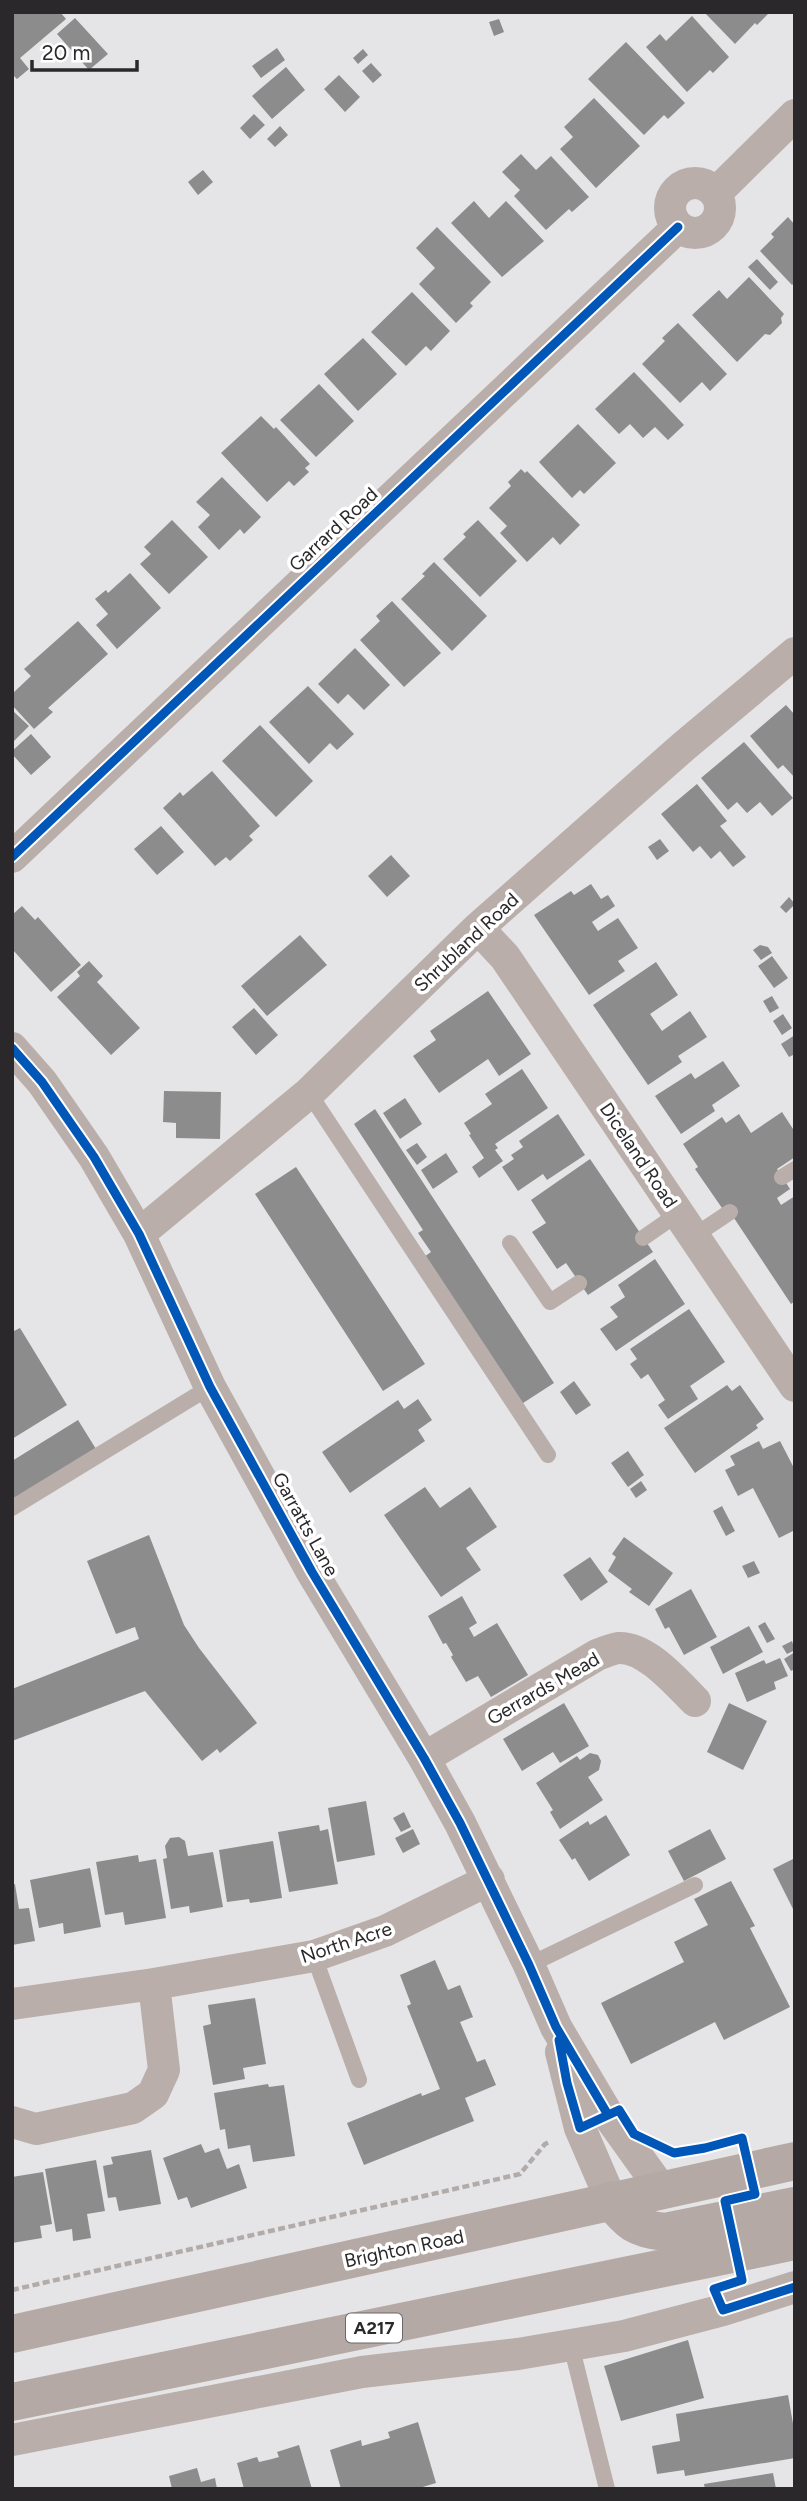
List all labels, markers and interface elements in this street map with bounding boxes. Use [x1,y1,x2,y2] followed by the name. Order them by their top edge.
[32,28,136,72] scale bar
[42,40,90,65] text: 20 m
[284,483,382,576] street label: Garrard Road
[409,888,523,997] street label: Shrubland Road
[595,1098,682,1212] street label: Diceland Road
[268,1468,344,1580] street label: Garratts Lane
[483,1647,603,1730] street label: Gerrards Mead
[298,1917,395,1968] street label: North Acre
[342,2225,466,2272] street label: Brighton Road
[346,2314,402,2342] road number: A217

